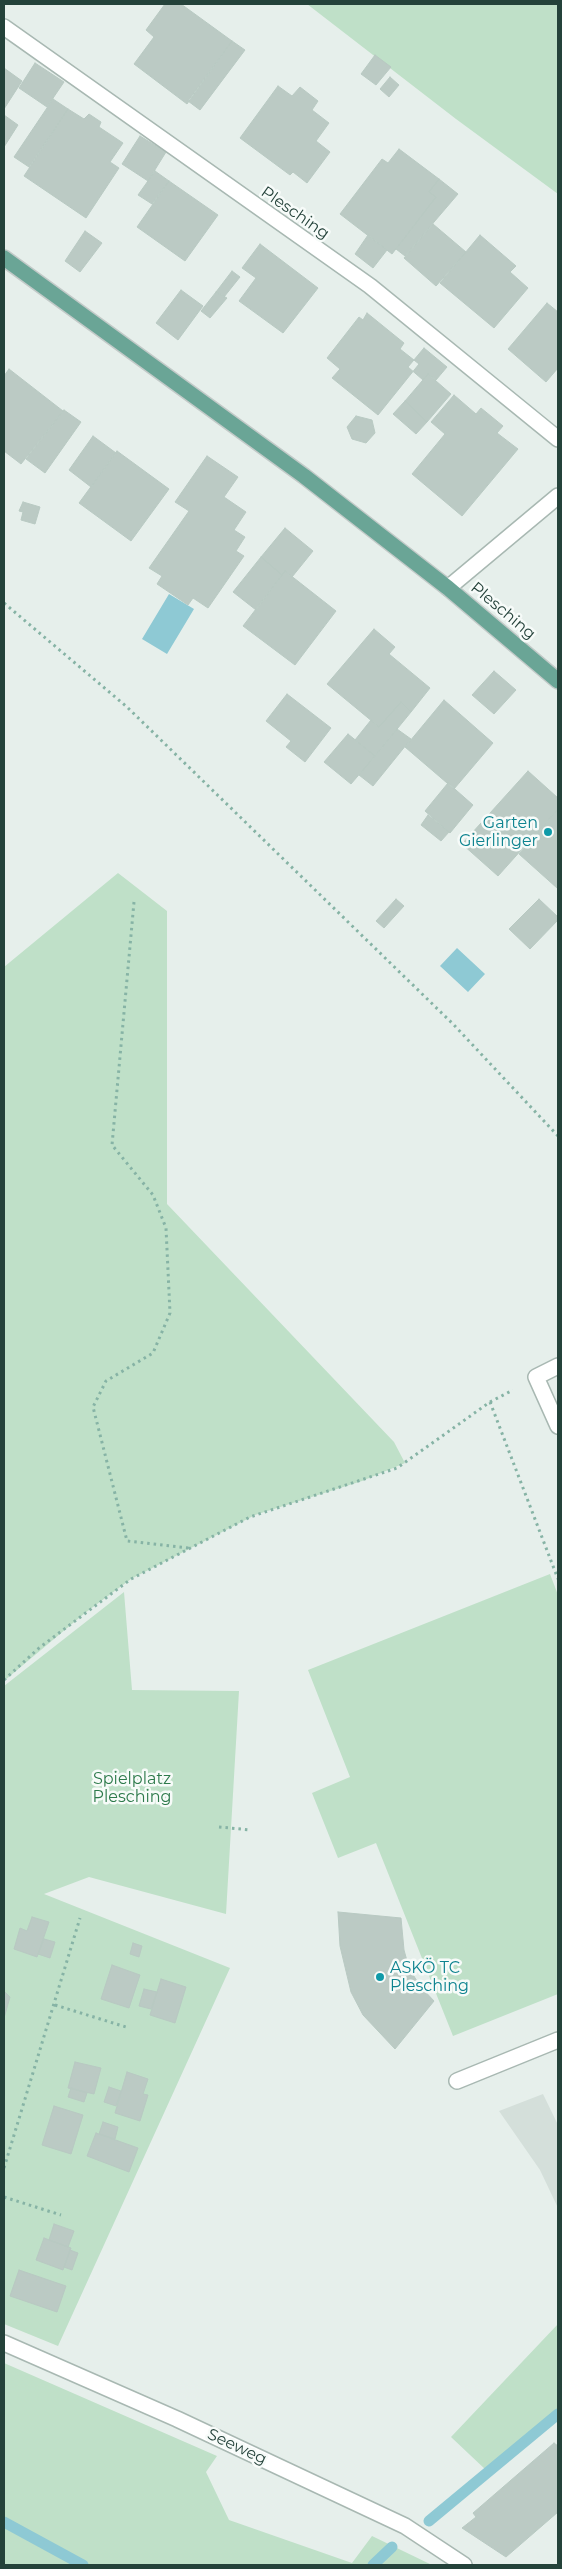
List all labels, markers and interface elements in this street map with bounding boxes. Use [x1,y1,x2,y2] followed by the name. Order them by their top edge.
[257,182,333,244] street label: Plesching
[467,578,539,644] street label: Plesching
[459,813,538,851] place label: Garten Gierlinger
[542,826,554,838] marker: Garten Gierlinger
[92,1769,172,1807] park label: Spielplatz Plesching
[390,1958,469,1996] place label: ASKÖ TC Plesching
[374,1971,386,1983] marker: ASKÖ TC Plesching
[204,2425,270,2469] street label: Seeweg

